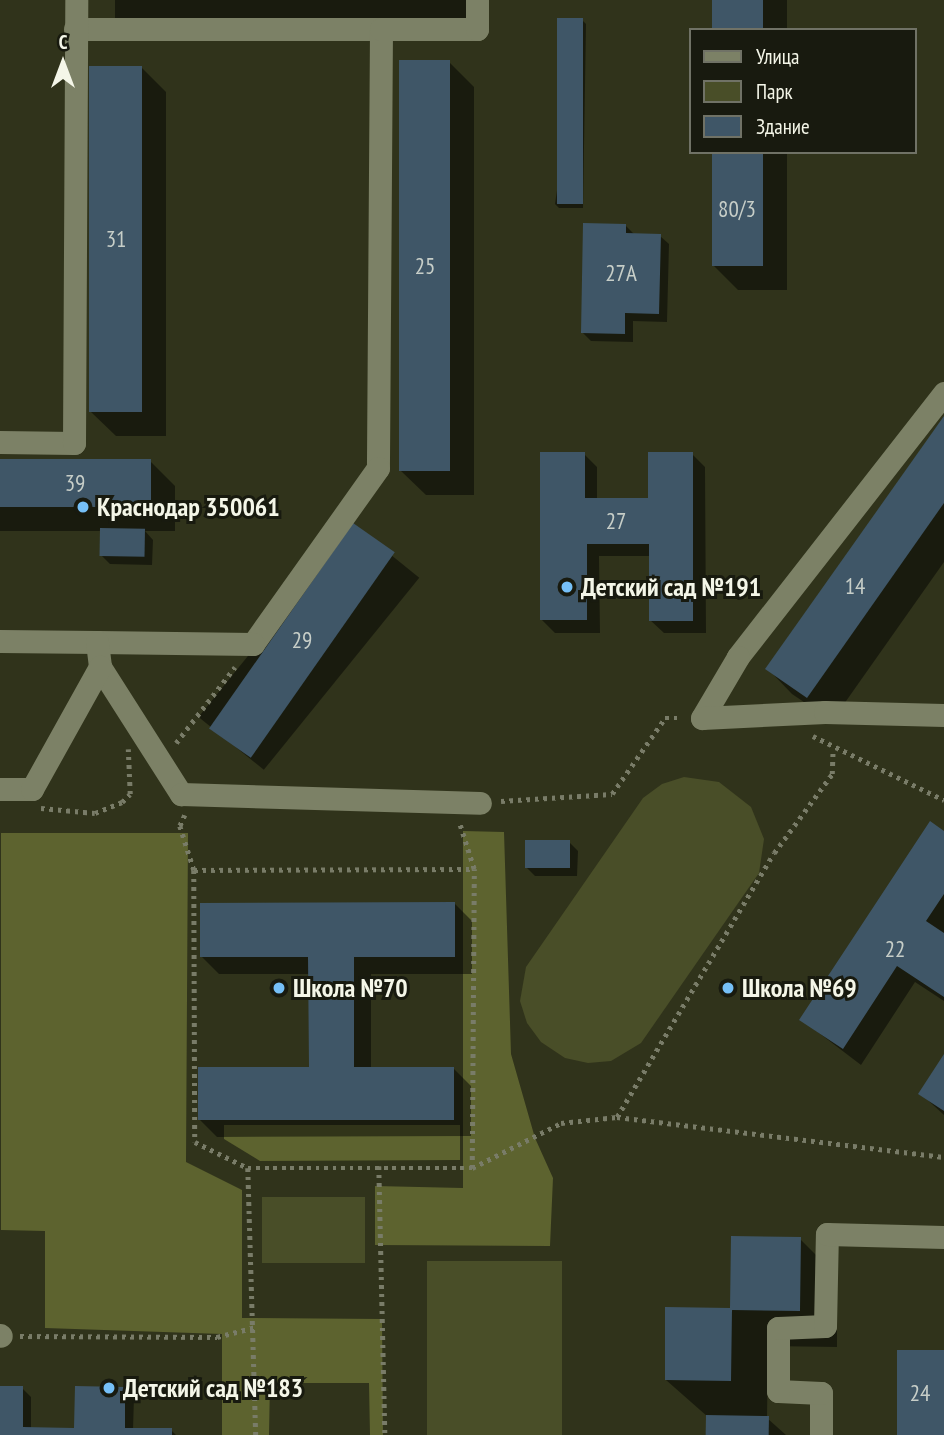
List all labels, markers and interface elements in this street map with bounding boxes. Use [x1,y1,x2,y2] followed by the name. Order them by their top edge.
[28,28,98,98] north arrow
[688,28,916,154] legend
[59,30,67,54] text: С
[756,43,799,70] text: Улица
[756,78,793,105] text: Парк
[756,113,810,140] text: Здание
[718,195,756,223] house number: 80/3
[106,225,126,253] house number: 31
[415,252,435,280] house number: 25
[605,259,637,287] house number: 27А
[65,469,85,497] house number: 39
[97,491,280,523] place label: Краснодар 350061
[75,499,91,515] marker: Краснодар 350061
[606,507,626,535] house number: 27
[581,571,761,603] place label: Детский сад №191
[845,572,865,600] house number: 14
[559,579,575,595] marker: Детский сад №191
[292,626,312,654] house number: 29
[885,935,905,963] house number: 22
[293,972,408,1004] place label: Школа №70
[742,972,857,1004] place label: Школа №69
[271,980,287,996] marker: Школа №70
[720,980,736,996] marker: Школа №69
[123,1372,303,1404] place label: Детский сад №183
[910,1379,930,1407] house number: 24
[101,1380,117,1396] marker: Детский сад №183

